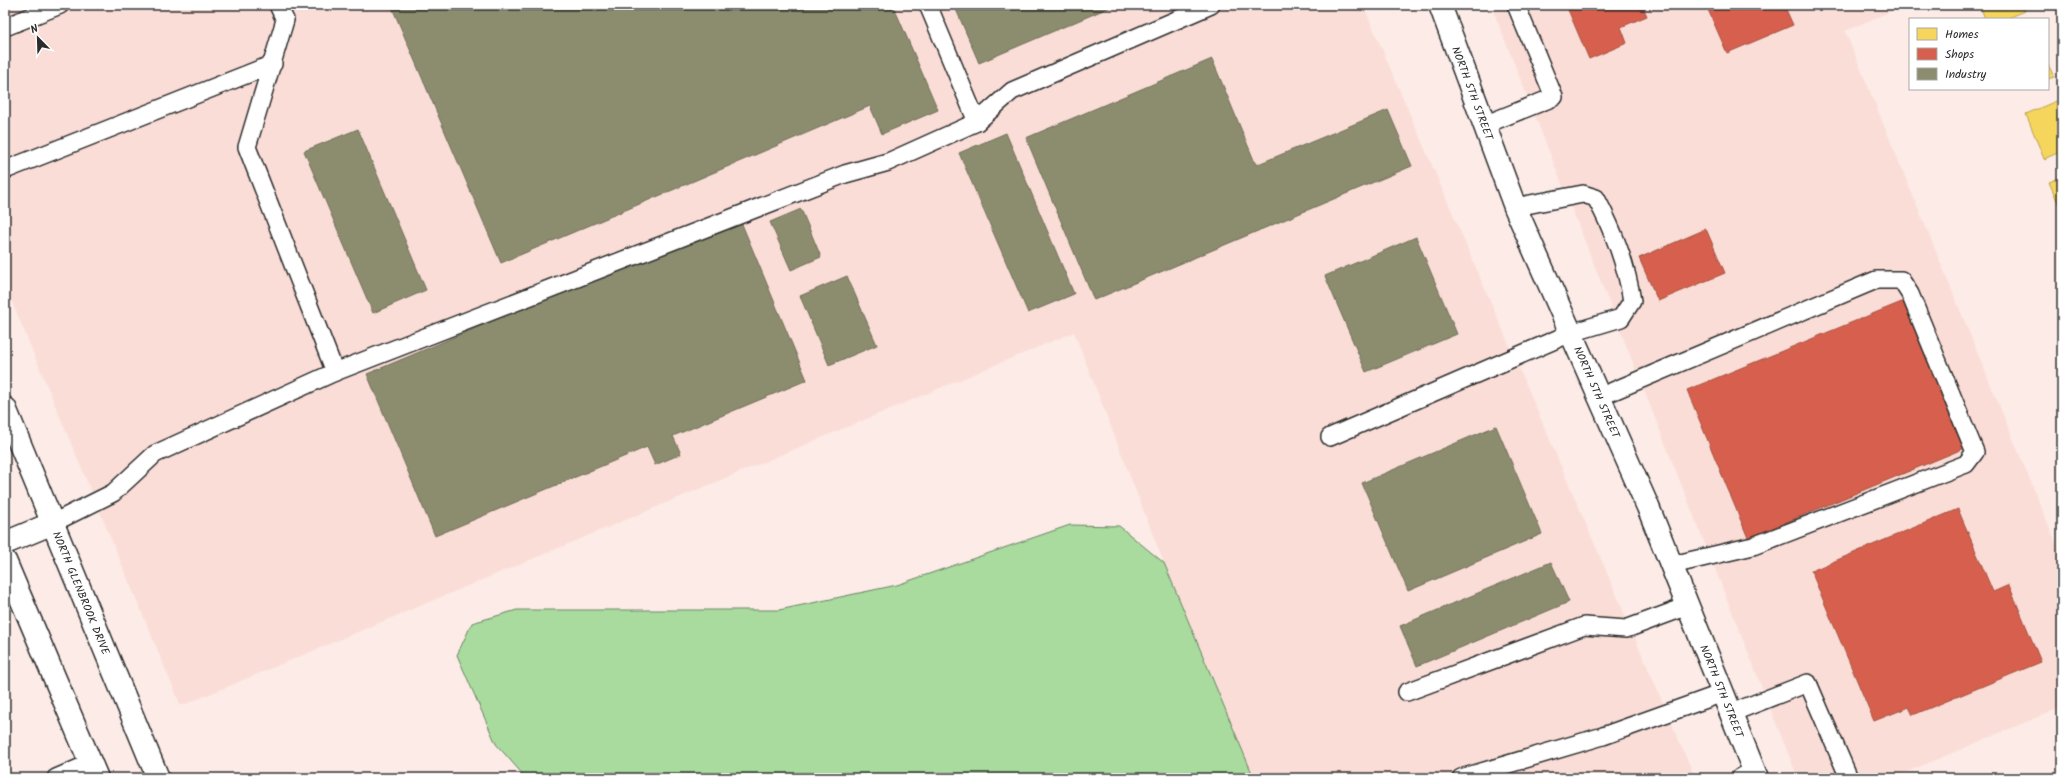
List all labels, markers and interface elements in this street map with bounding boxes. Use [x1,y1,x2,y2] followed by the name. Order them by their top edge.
[18,18,58,58] north arrow
[1909,18,2049,90] legend
[28,20,41,39] text: N
[1945,25,1979,44] text: Homes
[1446,44,1498,144] street label: NORTH 5TH STREET
[1945,45,1974,64] text: Shops
[1945,65,1987,84] text: Industry
[1568,344,1625,442] street label: NORTH 5TH STREET
[47,529,114,658] street label: NORTH GLENBROOK DRIVE
[1694,642,1748,742] street label: NORTH 5TH STREET

